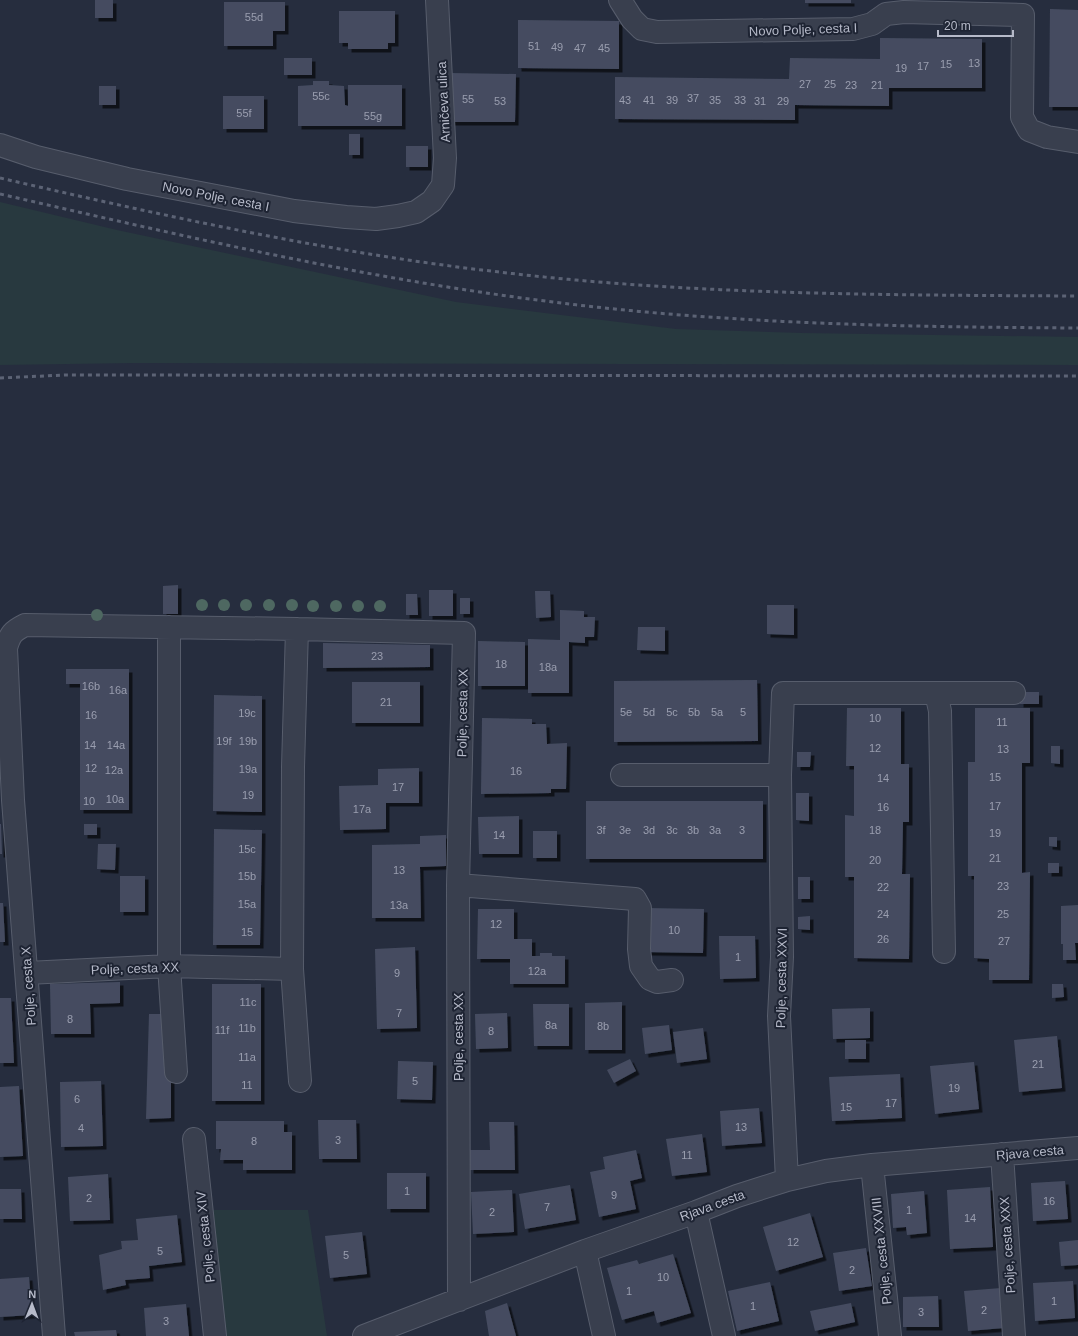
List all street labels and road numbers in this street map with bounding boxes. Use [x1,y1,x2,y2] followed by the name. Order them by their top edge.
[749,20,857,39] street label: Novo Polje, cesta I
[434,60,453,143] street label: Arničeva ulica
[161,179,271,214] street label: Novo Polje, cesta I
[454,668,471,757] street label: Polje, cesta XX
[773,928,790,1028] street label: Polje, cesta XXVI
[18,945,39,1026] street label: Polje, cesta X
[91,959,180,978] street label: Polje, cesta XX
[451,993,466,1081] street label: Polje, cesta XX
[996,1142,1065,1163] street label: Rjava cesta
[678,1187,747,1224] street label: Rjava cesta
[193,1190,218,1283] street label: Polje, cesta XIV
[997,1196,1018,1294] street label: Polje, cesta XXX
[868,1197,895,1305] street label: Polje, cesta XXVIII

